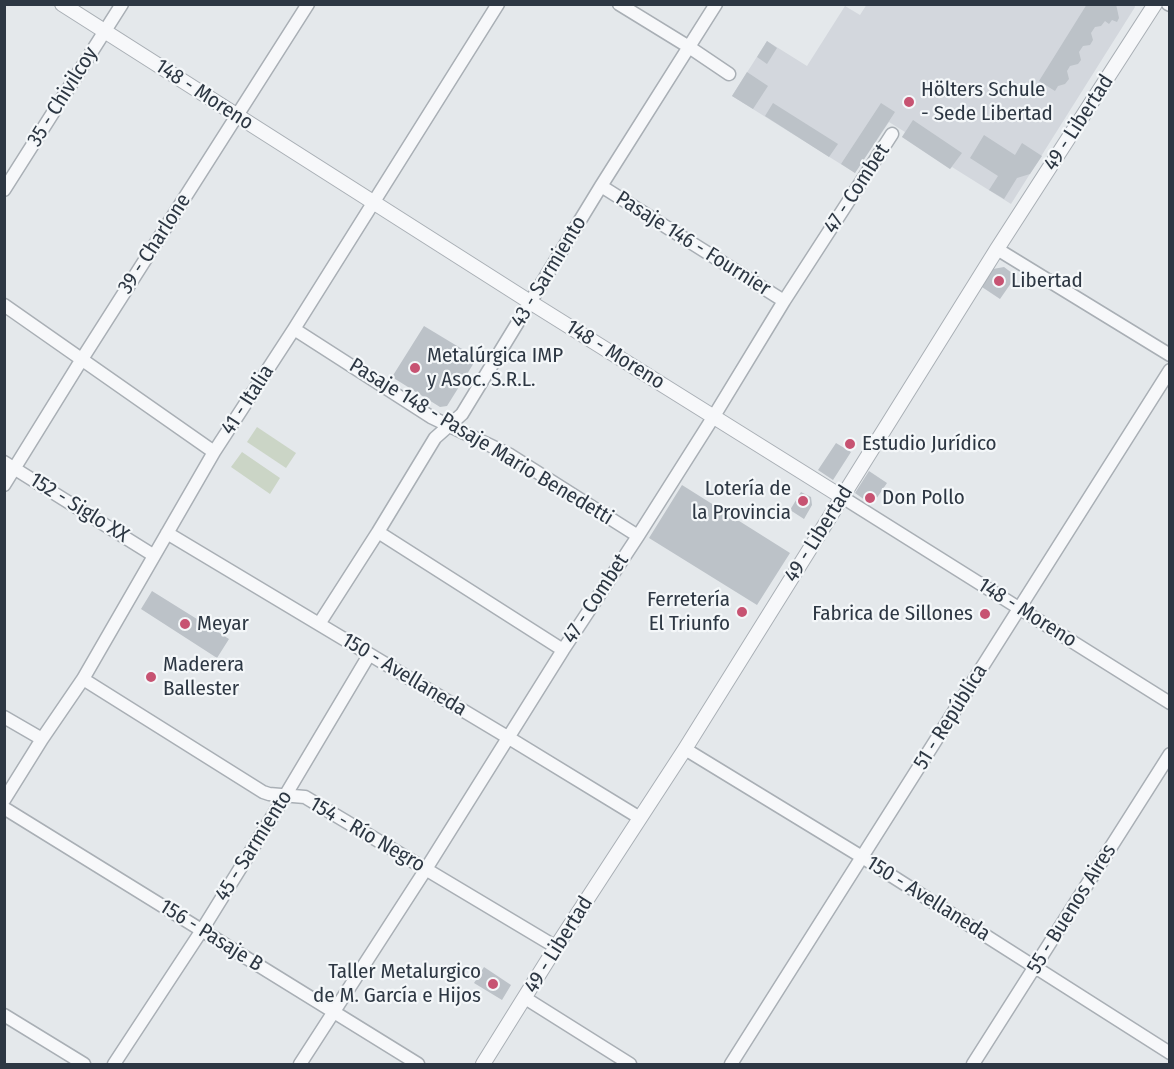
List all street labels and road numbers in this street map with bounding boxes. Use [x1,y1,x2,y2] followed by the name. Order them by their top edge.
[22,43,104,151] street label: 35 - Chivilcoy
[150,54,258,136] street label: 148 - Moreno
[1039,70,1119,176] street label: 49 - Libertad
[819,139,895,239] street label: 47 - Combet
[611,186,775,302] street label: Pasaje 146 - Fournier
[113,189,197,299] street label: 39 - Charlone
[506,212,592,332] street label: 43 - Sarmiento
[561,315,669,395] street label: 148 - Moreno
[345,353,617,531] street label: Pasaje 148 - Pasaje Mario Benedetti
[216,360,280,440] street label: 41 - Italia
[25,468,133,548] street label: 152 - Siglo XX
[779,481,859,587] street label: 49 - Libertad
[558,549,634,649] street label: 47 - Combet
[973,573,1081,653] street label: 148 - Moreno
[337,628,471,722] street label: 150 - Avellaneda
[909,660,993,774] street label: 51 - República
[210,786,298,906] street label: 45 - Sarmiento
[305,792,429,878] street label: 154 - Río Negro
[1022,840,1122,978] street label: 55 - Buenos Aires
[861,851,995,947] street label: 150 - Avellaneda
[519,892,599,998] street label: 49 - Libertad
[155,894,267,978] street label: 156 - Pasaje B

